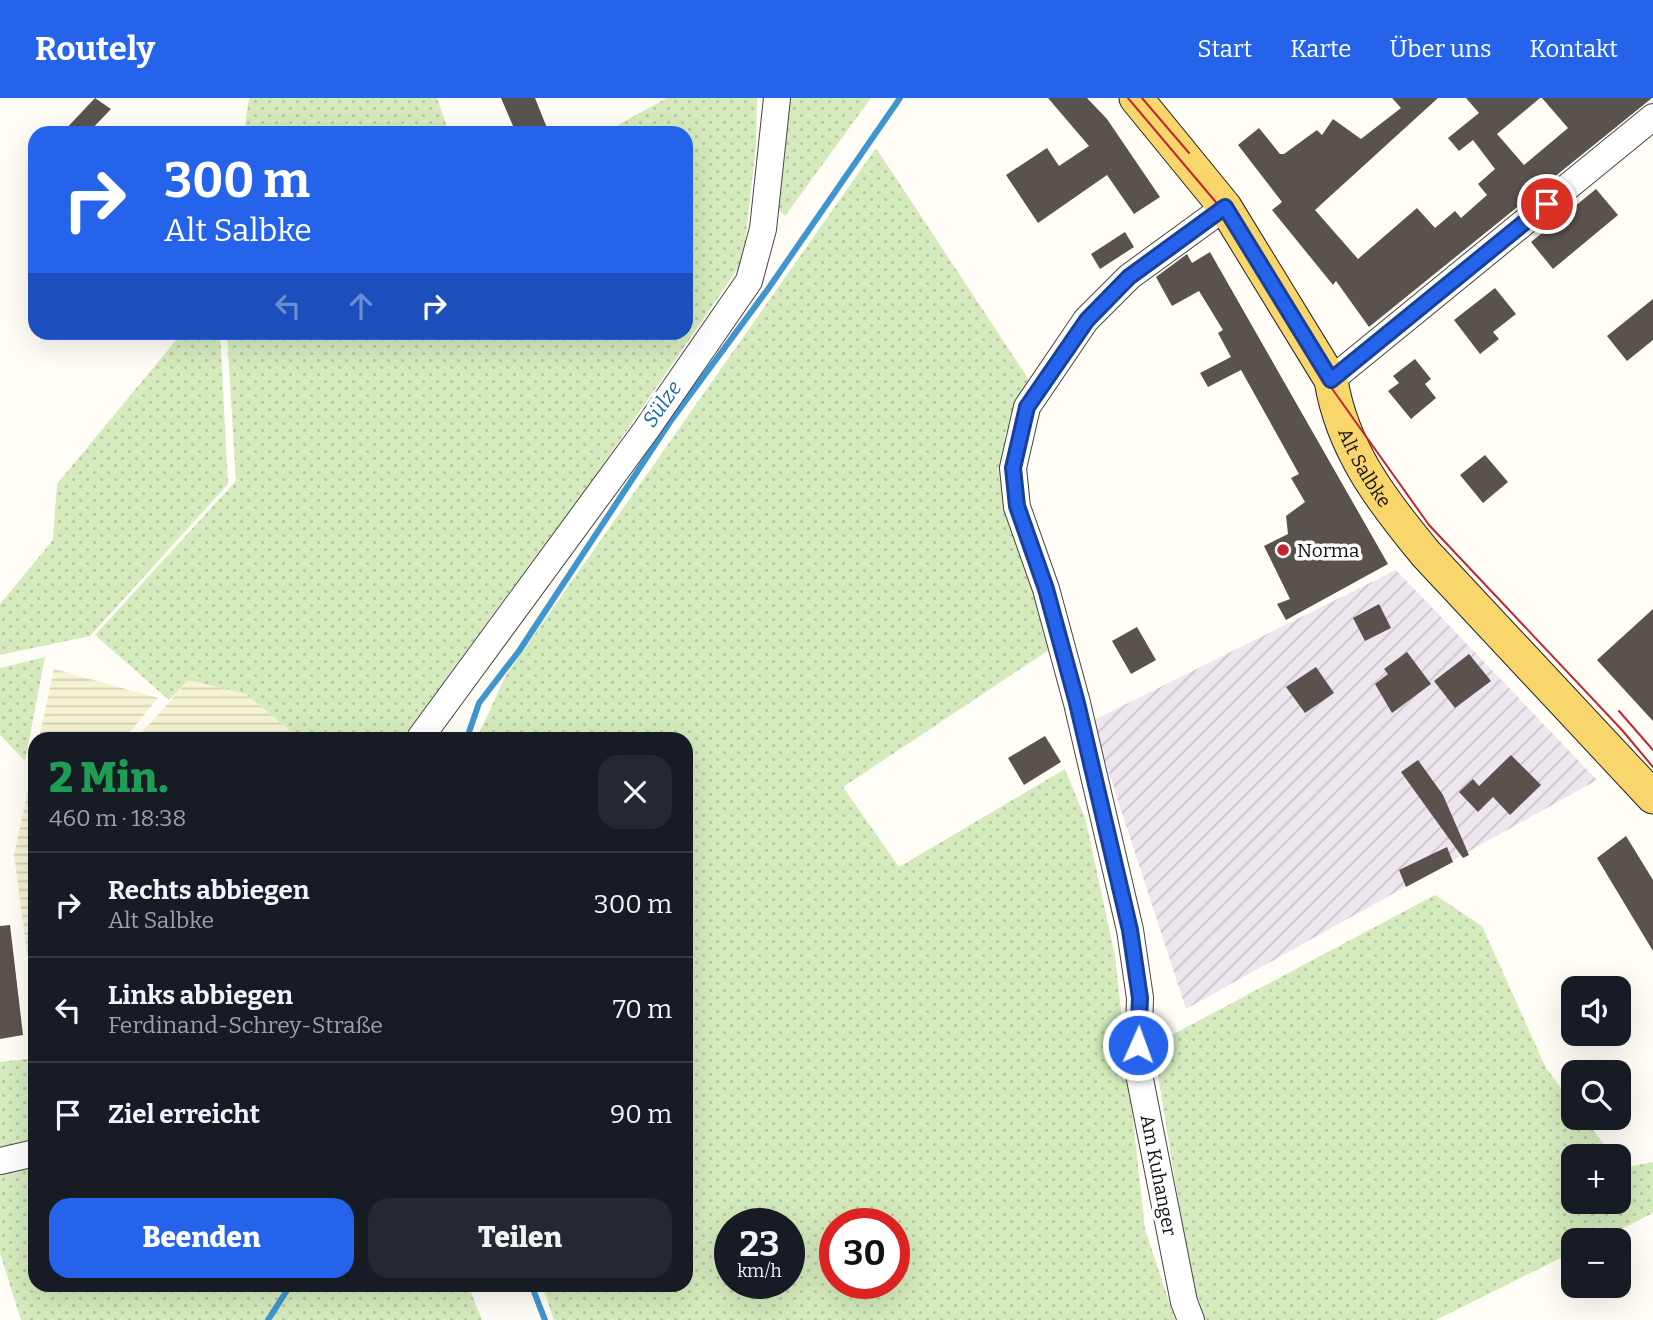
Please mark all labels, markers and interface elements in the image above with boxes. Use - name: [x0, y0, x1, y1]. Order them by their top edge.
- text: Routely: [35, 29, 155, 69]
- text: Start: [1197, 35, 1252, 63]
- text: Karte: [1290, 35, 1352, 63]
- text: Über uns: [1390, 35, 1492, 63]
- text: Kontakt: [1530, 35, 1618, 63]
- text: 300 m: [164, 151, 310, 210]
- icon: right: [49, 154, 140, 245]
- pin: [1517, 174, 1577, 234]
- icon: arrive: [1528, 185, 1566, 223]
- text: Alt Salbke: [164, 211, 312, 249]
- icon: left: [269, 287, 307, 325]
- icon: ahead: [342, 287, 380, 325]
- icon: right: [415, 287, 453, 325]
- water label: Sülze: [637, 375, 687, 432]
- street label: Alt Salbke: [1333, 424, 1396, 512]
- place label: Norma: [1297, 539, 1360, 562]
- marker: Norma: [1275, 542, 1291, 558]
- text: 2 Min.: [49, 753, 168, 803]
- button: close: [598, 755, 672, 829]
- text: 460 m · 18:38: [49, 804, 186, 832]
- text: Rechts abbiegen: [108, 875, 310, 906]
- icon: right: [49, 886, 87, 924]
- text: 300 m: [594, 889, 672, 920]
- text: Alt Salbke: [108, 906, 214, 934]
- map controls: [1561, 976, 1631, 1298]
- button: sound: [1561, 976, 1631, 1046]
- text: Links abbiegen: [108, 980, 293, 1011]
- icon: left: [49, 991, 87, 1029]
- text: 70 m: [613, 994, 672, 1025]
- position arrow: [1101, 1008, 1175, 1082]
- text: Ferdinand-Schrey-Straße: [108, 1011, 383, 1039]
- button: search: [1561, 1060, 1631, 1130]
- icon: arrive: [49, 1096, 87, 1134]
- text: Ziel erreicht: [108, 1099, 260, 1130]
- text: 90 m: [610, 1099, 672, 1130]
- street label: Am Kuhanger: [1135, 1112, 1182, 1238]
- button: +: [1561, 1144, 1631, 1214]
- button: Beenden: [49, 1198, 354, 1278]
- button: Teilen: [368, 1198, 672, 1278]
- speed limit sign: 30: [819, 1208, 910, 1299]
- text: 23: [740, 1223, 779, 1265]
- button: −: [1561, 1228, 1631, 1298]
- text: km/h: [737, 1260, 782, 1282]

